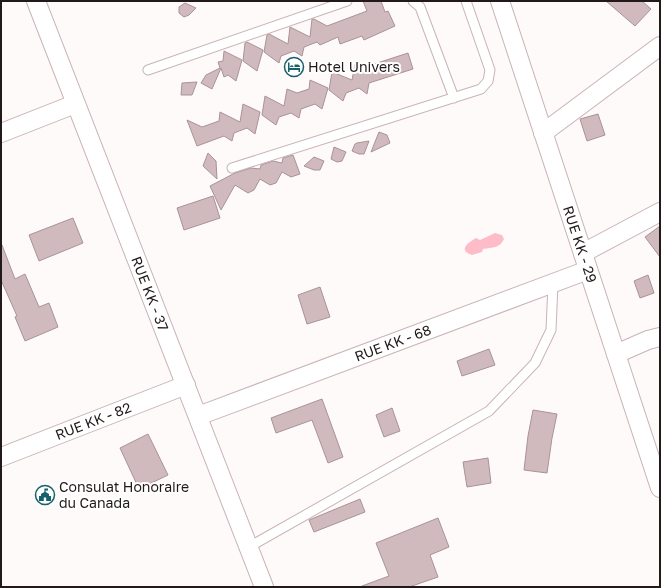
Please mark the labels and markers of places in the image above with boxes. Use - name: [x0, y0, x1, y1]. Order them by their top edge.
- hotel icon: Hotel Univers: [283, 56, 305, 78]
- place label: Hotel Univers: [308, 58, 400, 75]
- place label: Consulat Honoraire du Canada: [59, 478, 189, 511]
- public building icon: Consulat Honoraire du Canada: [34, 484, 56, 506]

